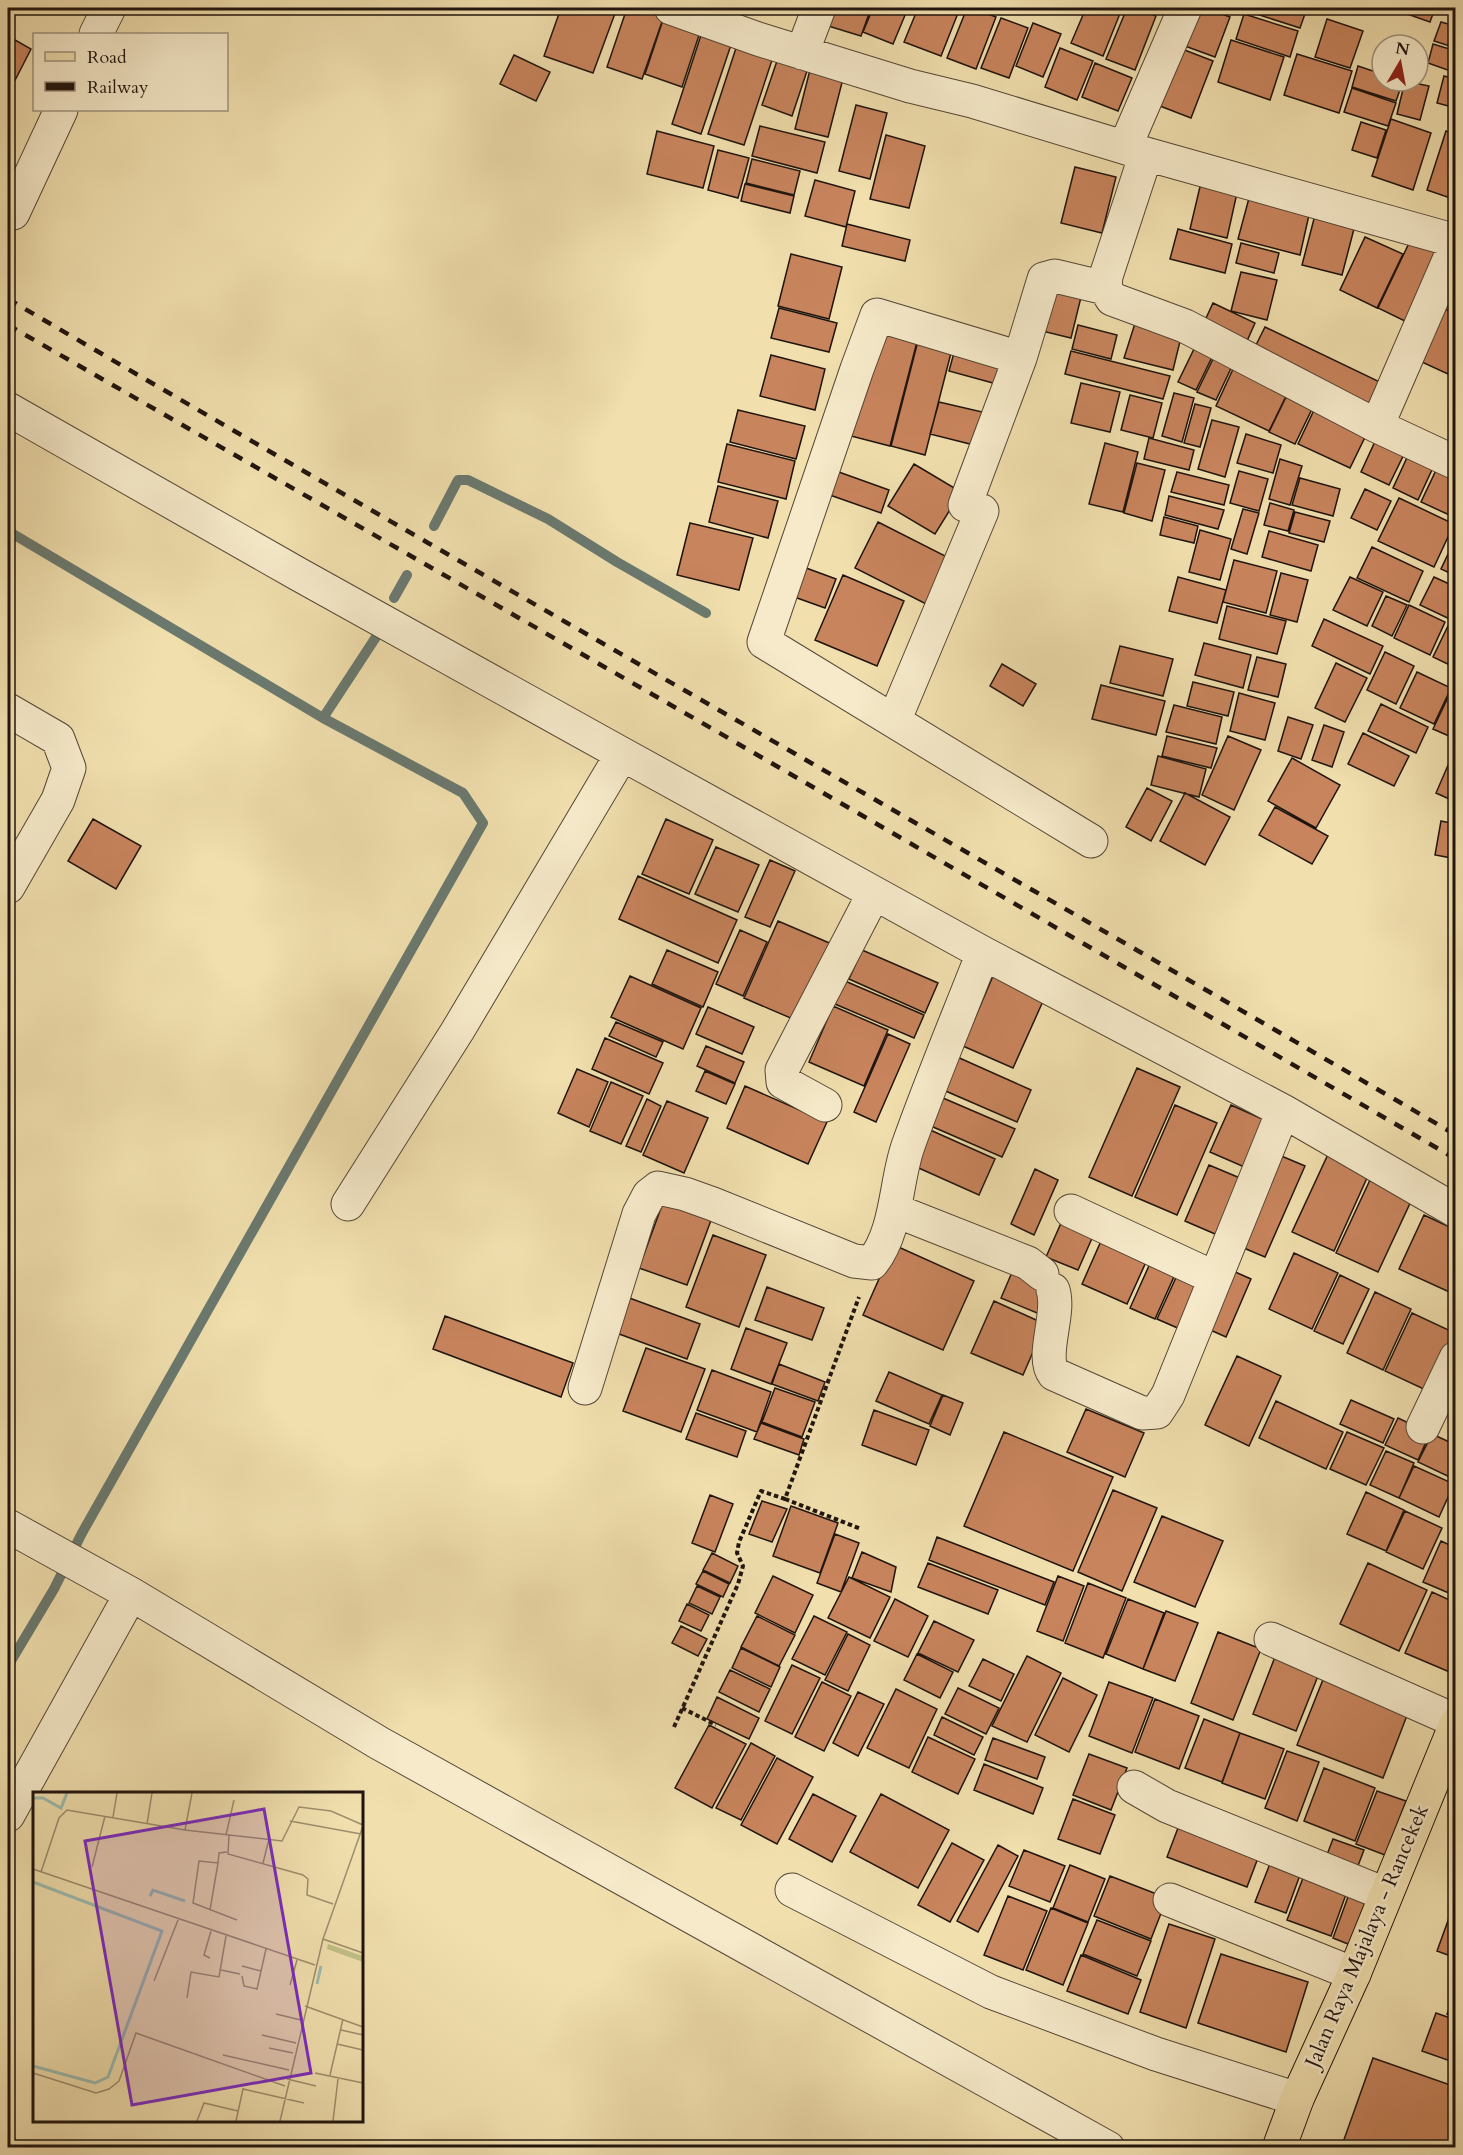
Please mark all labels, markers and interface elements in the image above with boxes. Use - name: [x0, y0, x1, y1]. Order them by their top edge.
- legend: [33, 33, 228, 111]
- north arrow: [1370, 33, 1430, 93]
- text: N: [1394, 37, 1411, 61]
- text: Road: [87, 45, 127, 70]
- text: Railway: [87, 75, 149, 100]
- inset map: [33, 1792, 363, 2122]
- street label: Jalan Raya Majalaya - Rancekek: [1297, 1799, 1436, 2075]

